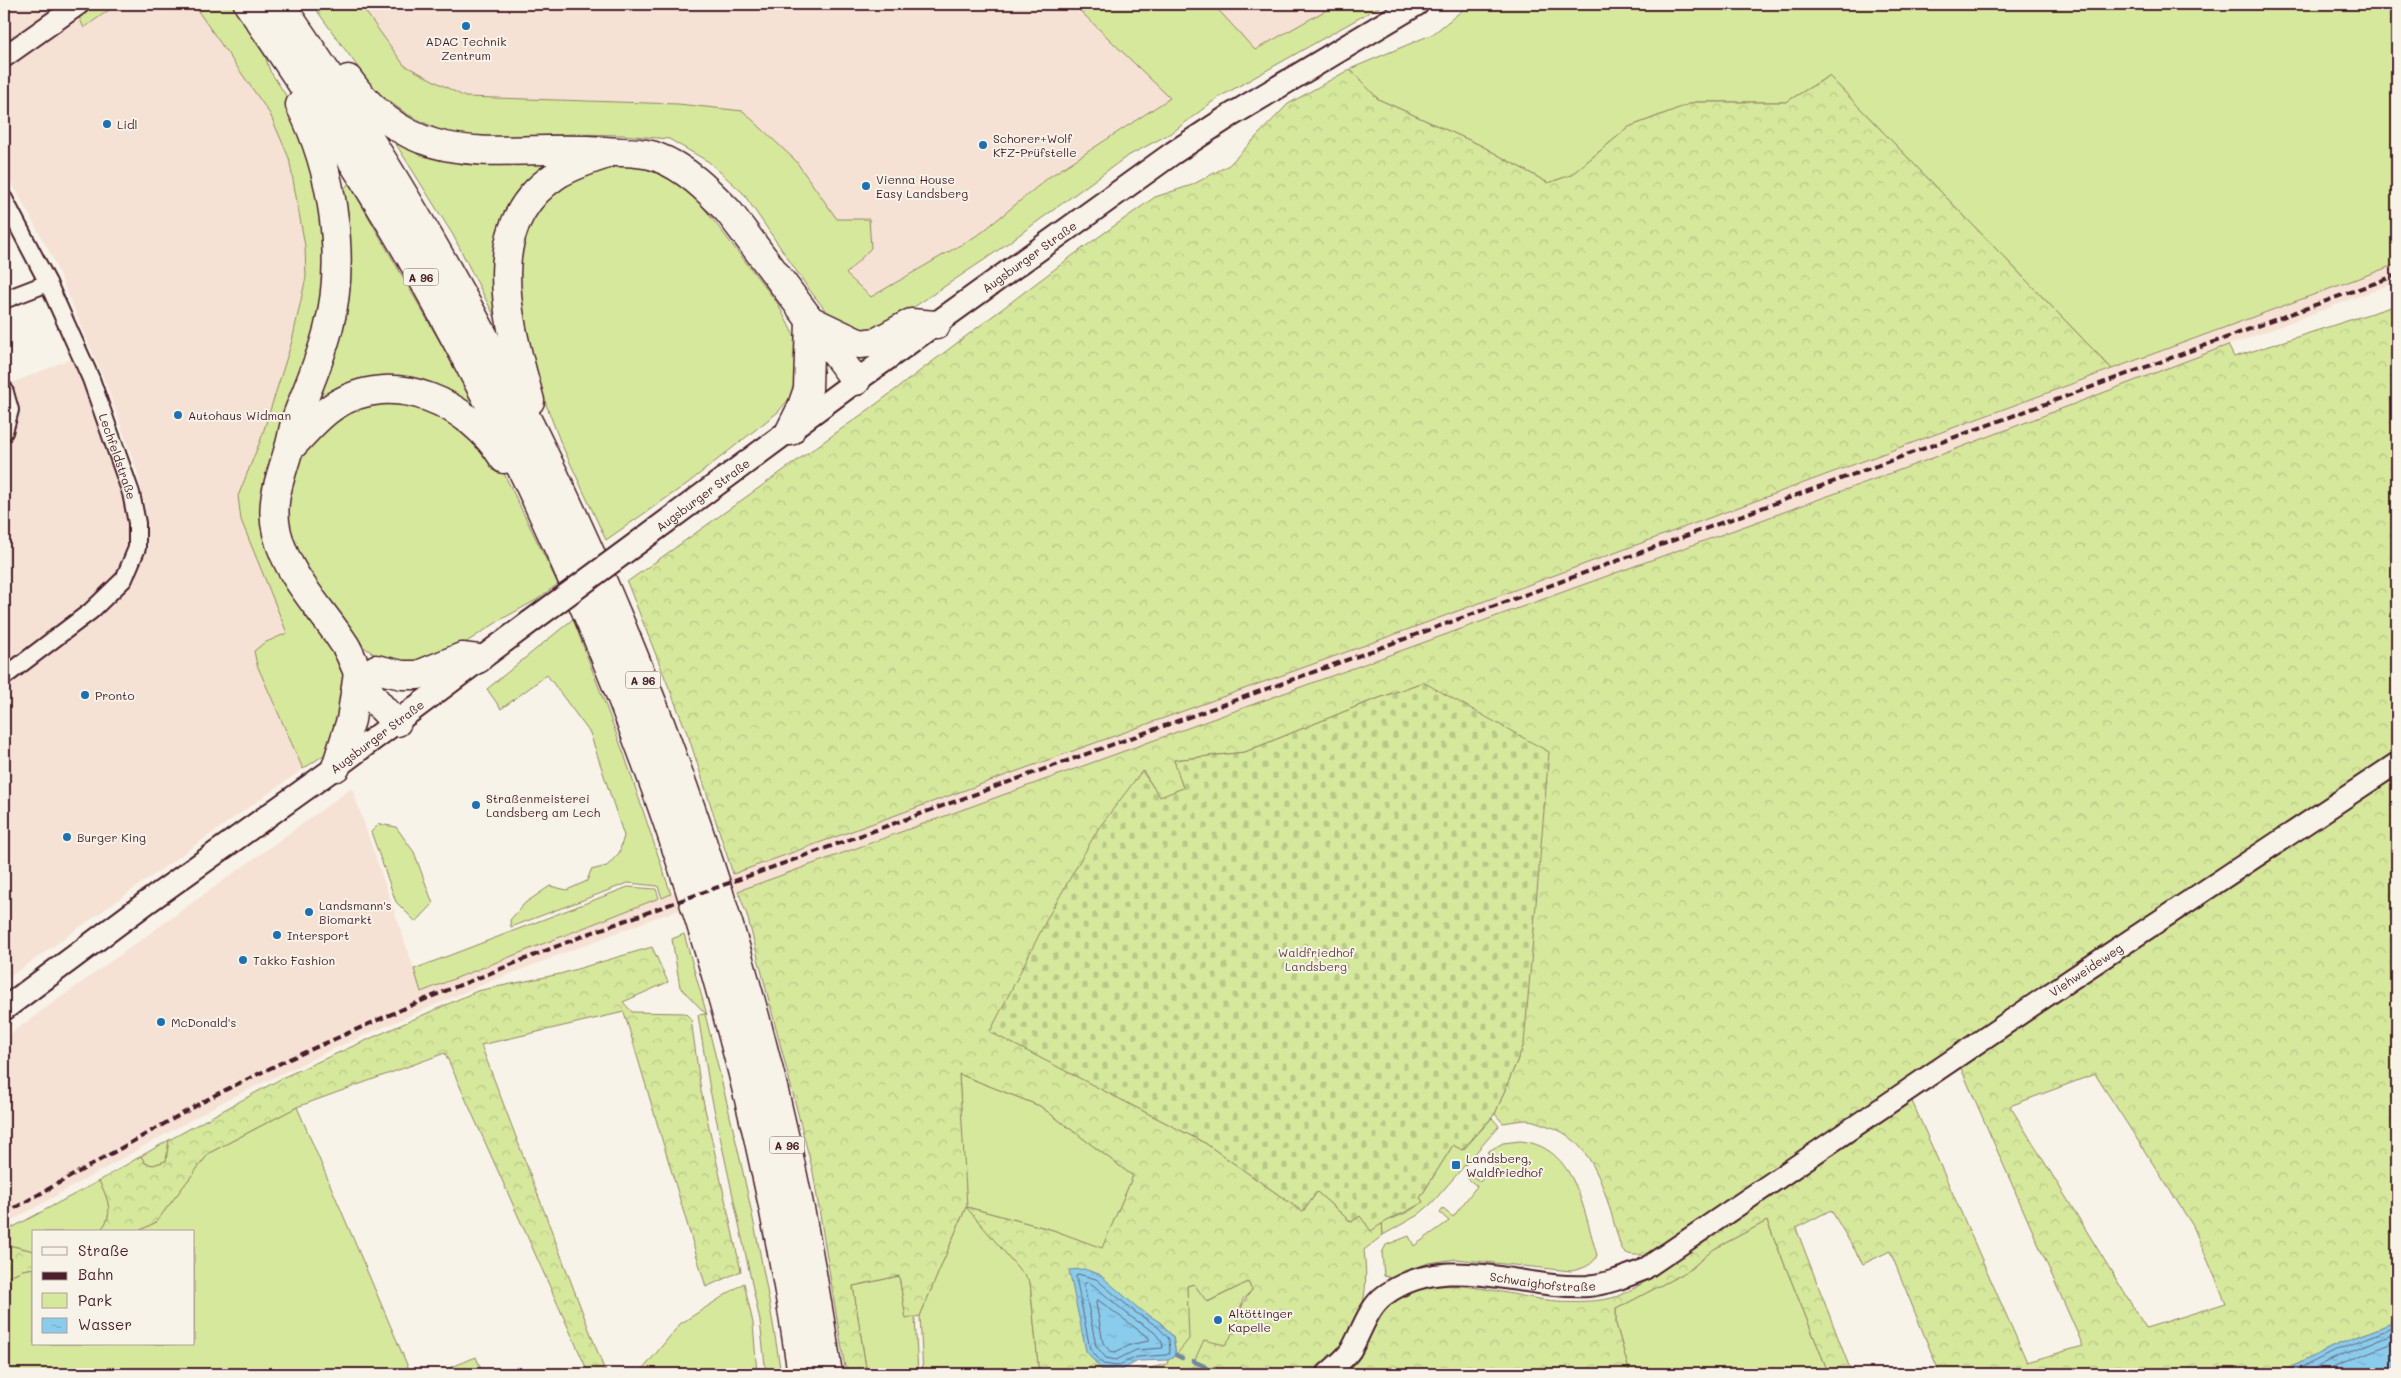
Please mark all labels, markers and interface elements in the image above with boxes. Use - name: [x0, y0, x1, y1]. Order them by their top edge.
- marker: ADAC Technik Zentrum: [460, 20, 472, 32]
- place label: ADAC Technik Zentrum: [425, 33, 507, 63]
- place label: Lidl: [117, 116, 138, 132]
- marker: Lidl: [101, 118, 113, 130]
- place label: Schorer+Wolf KFZ-Prüfstelle: [993, 130, 1077, 160]
- marker: Schorer+Wolf KFZ-Prüfstelle: [977, 139, 989, 151]
- place label: Vienna House Easy Landsberg: [876, 171, 968, 201]
- marker: Vienna House Easy Landsberg: [860, 180, 872, 192]
- street label: Augsburger Straße: [979, 217, 1080, 296]
- road number: A 96: [404, 268, 438, 286]
- place label: Autohaus Widman: [188, 407, 291, 423]
- marker: Autohaus Widman: [172, 409, 184, 421]
- street label: Lechfeldstraße: [96, 411, 140, 501]
- street label: Augsburger Straße: [653, 455, 753, 535]
- road number: A 96: [626, 672, 660, 688]
- place label: Pronto: [95, 687, 135, 703]
- marker: Pronto: [79, 689, 91, 701]
- street label: Augsburger Straße: [327, 696, 427, 777]
- place label: Straßenmeisterei Landsberg am Lech: [486, 790, 600, 820]
- marker: Straßenmeisterei Landsberg am Lech: [470, 799, 482, 811]
- place label: Burger King: [77, 829, 146, 845]
- marker: Burger King: [61, 831, 73, 843]
- place label: Landsmann's Biomarkt: [319, 897, 392, 927]
- marker: Landsmann's Biomarkt: [303, 906, 315, 918]
- place label: Intersport: [287, 927, 349, 943]
- marker: Intersport: [271, 929, 283, 941]
- street label: Viehweideweg: [2046, 939, 2125, 1000]
- park label: Waldfriedhof Landsberg: [1278, 944, 1355, 974]
- place label: Takko Fashion: [253, 952, 335, 968]
- marker: Takko Fashion: [237, 954, 249, 966]
- place label: McDonald's: [171, 1014, 236, 1030]
- marker: McDonald's: [155, 1016, 167, 1028]
- road number: A 96: [770, 1136, 804, 1154]
- place label: Landsberg, Waldfriedhof: [1466, 1150, 1543, 1180]
- marker: Landsberg, Waldfriedhof: [1450, 1159, 1462, 1171]
- legend: [32, 1230, 195, 1346]
- text: Straße: [78, 1240, 129, 1260]
- text: Bahn: [78, 1264, 113, 1284]
- street label: Schwaighofstraße: [1489, 1268, 1597, 1294]
- text: Park: [78, 1290, 112, 1310]
- place label: Altöttinger Kapelle: [1228, 1305, 1293, 1335]
- text: Wasser: [78, 1314, 132, 1334]
- marker: Altöttinger Kapelle: [1212, 1314, 1224, 1326]

